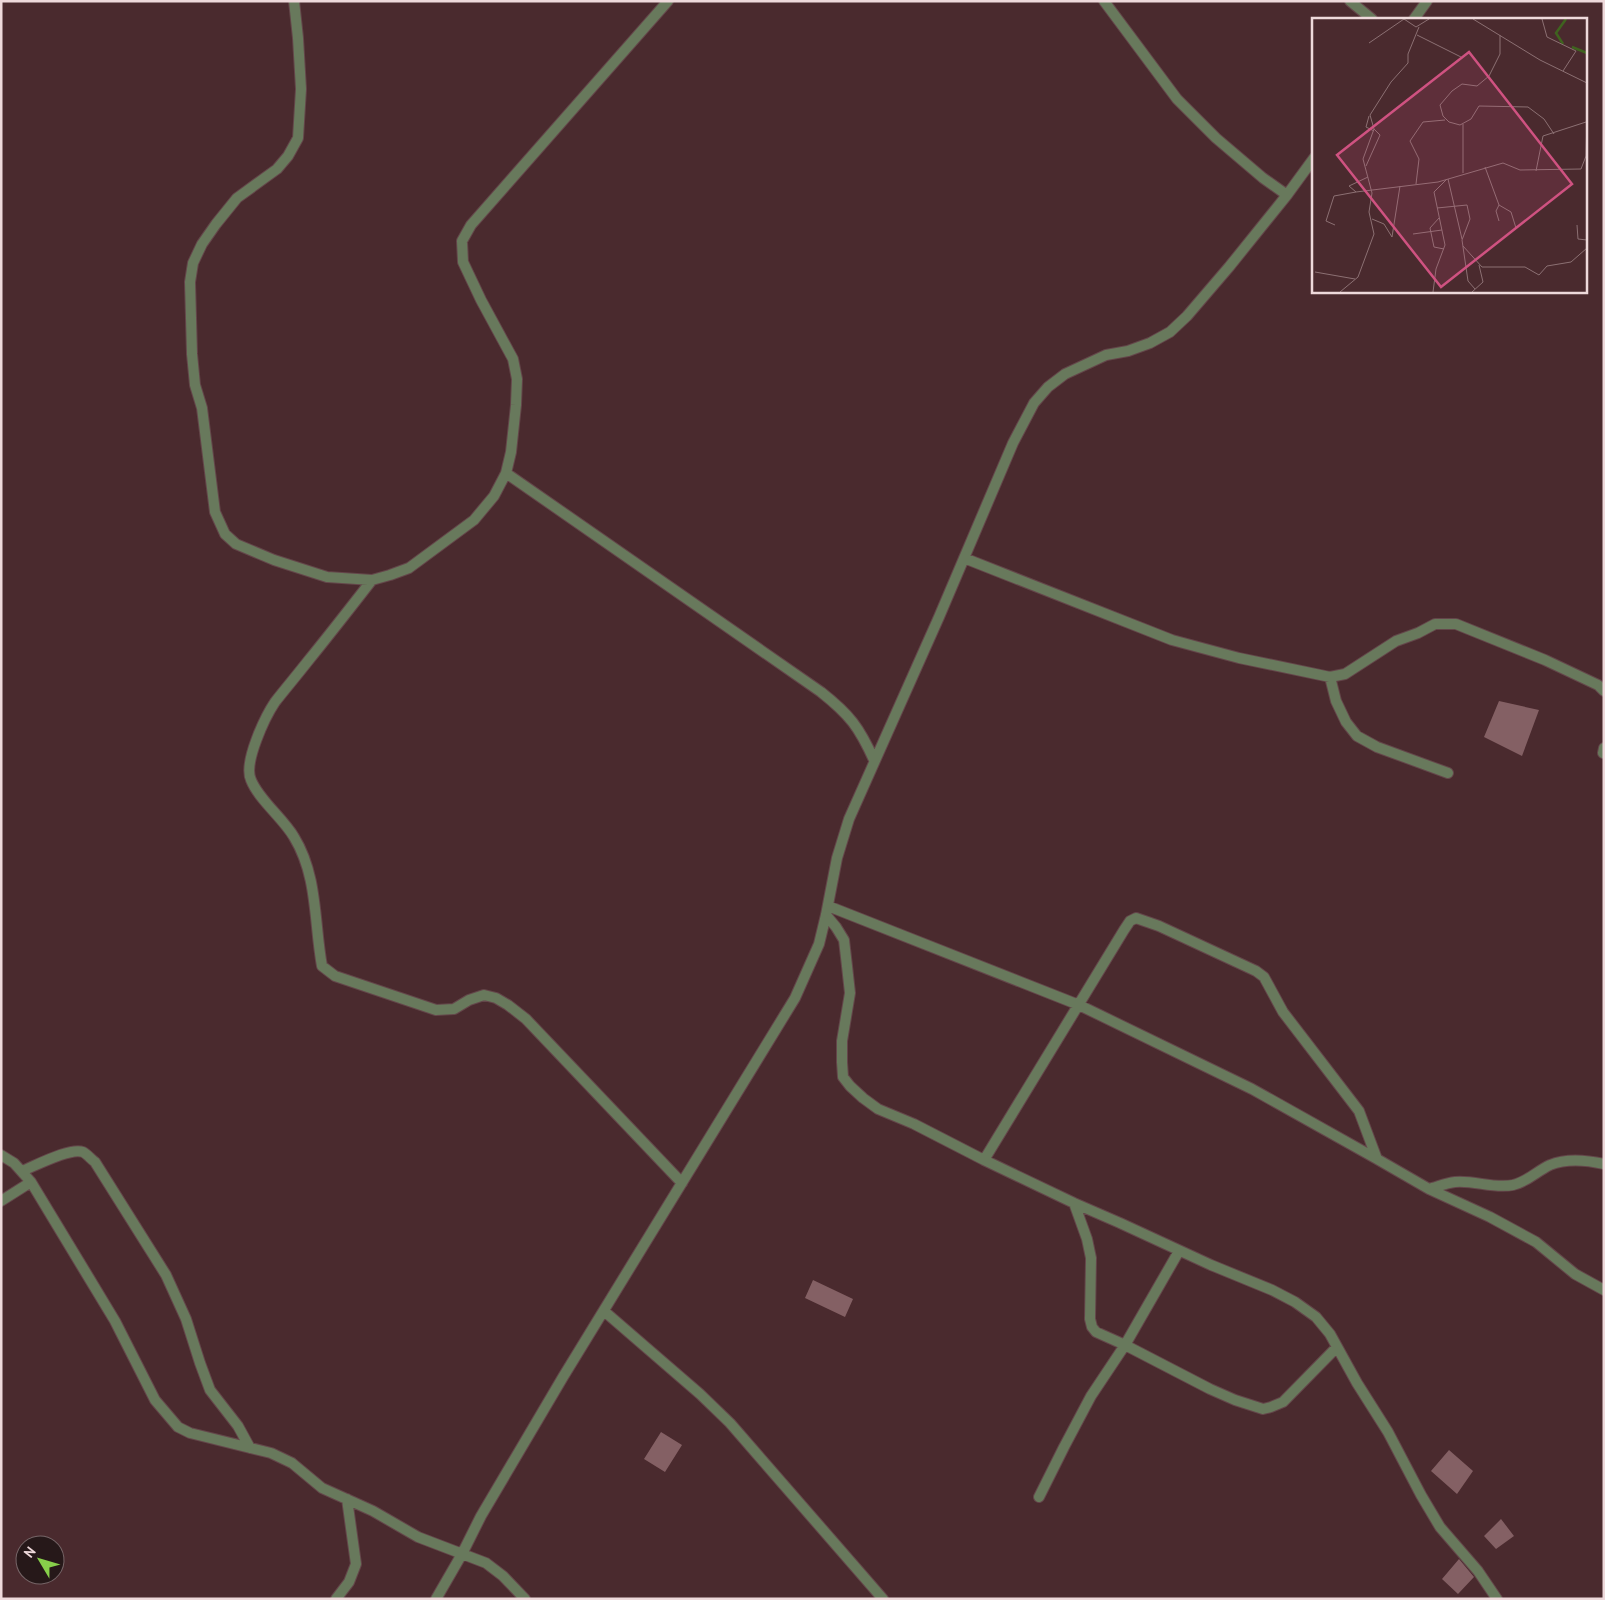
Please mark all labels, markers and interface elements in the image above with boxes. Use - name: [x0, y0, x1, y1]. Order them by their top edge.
- inset map: [1312, 18, 1588, 292]
- north arrow: [15, 1535, 65, 1585]
- text: N: [20, 1543, 40, 1561]

